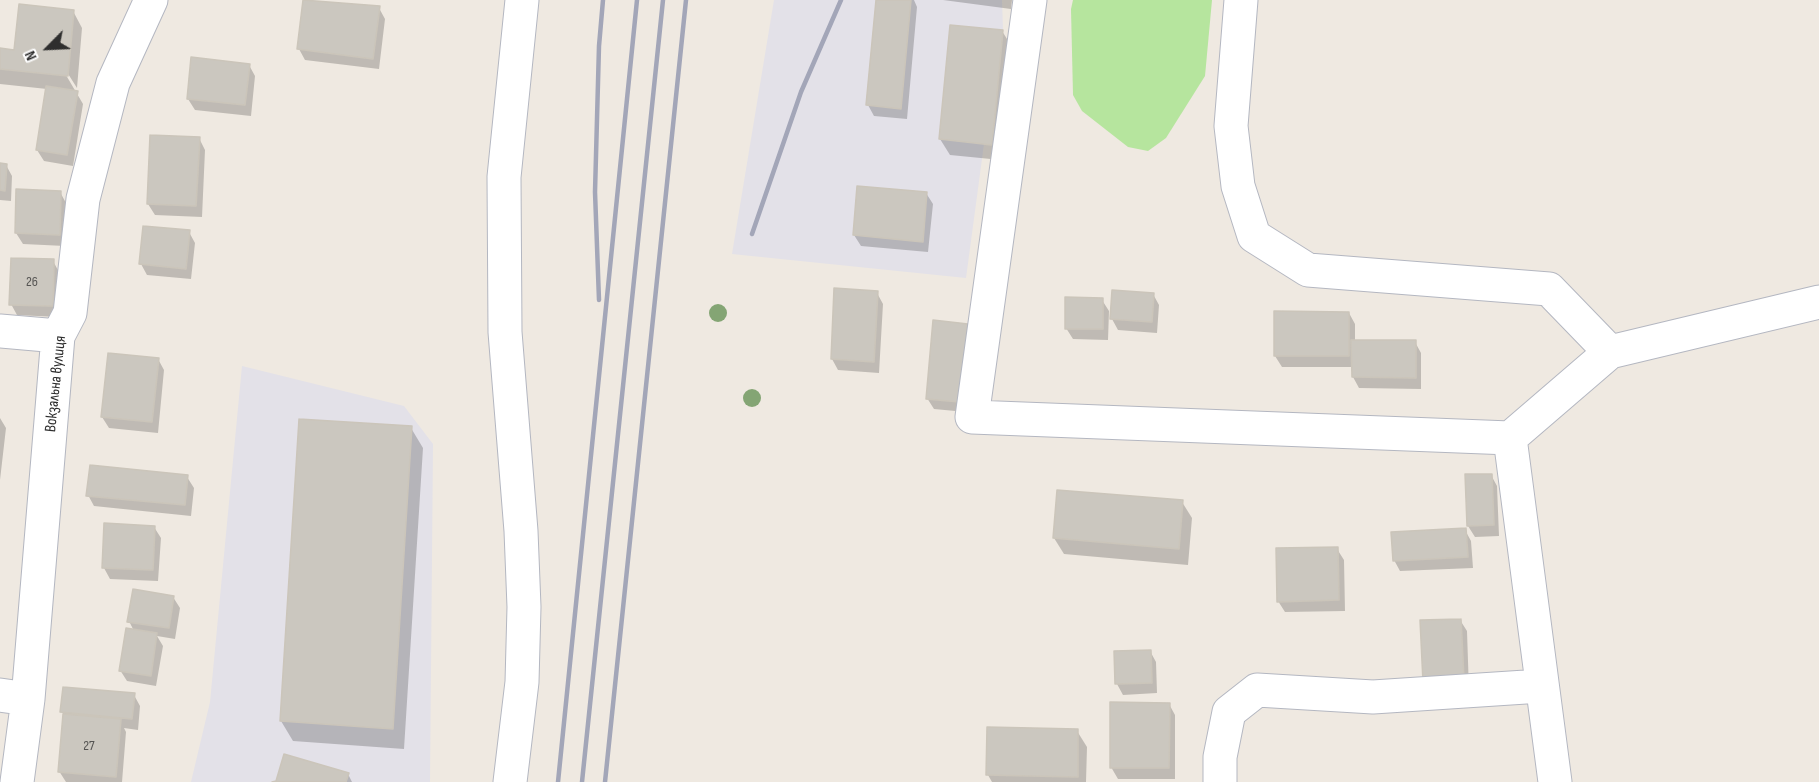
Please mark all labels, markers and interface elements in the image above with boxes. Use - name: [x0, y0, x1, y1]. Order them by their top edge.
- north arrow: [18, 18, 78, 78]
- text: N: [21, 48, 42, 63]
- house number: 26: [26, 274, 38, 290]
- street label: Вокзальна вулиця: [41, 335, 71, 433]
- house number: 27: [83, 738, 95, 754]

